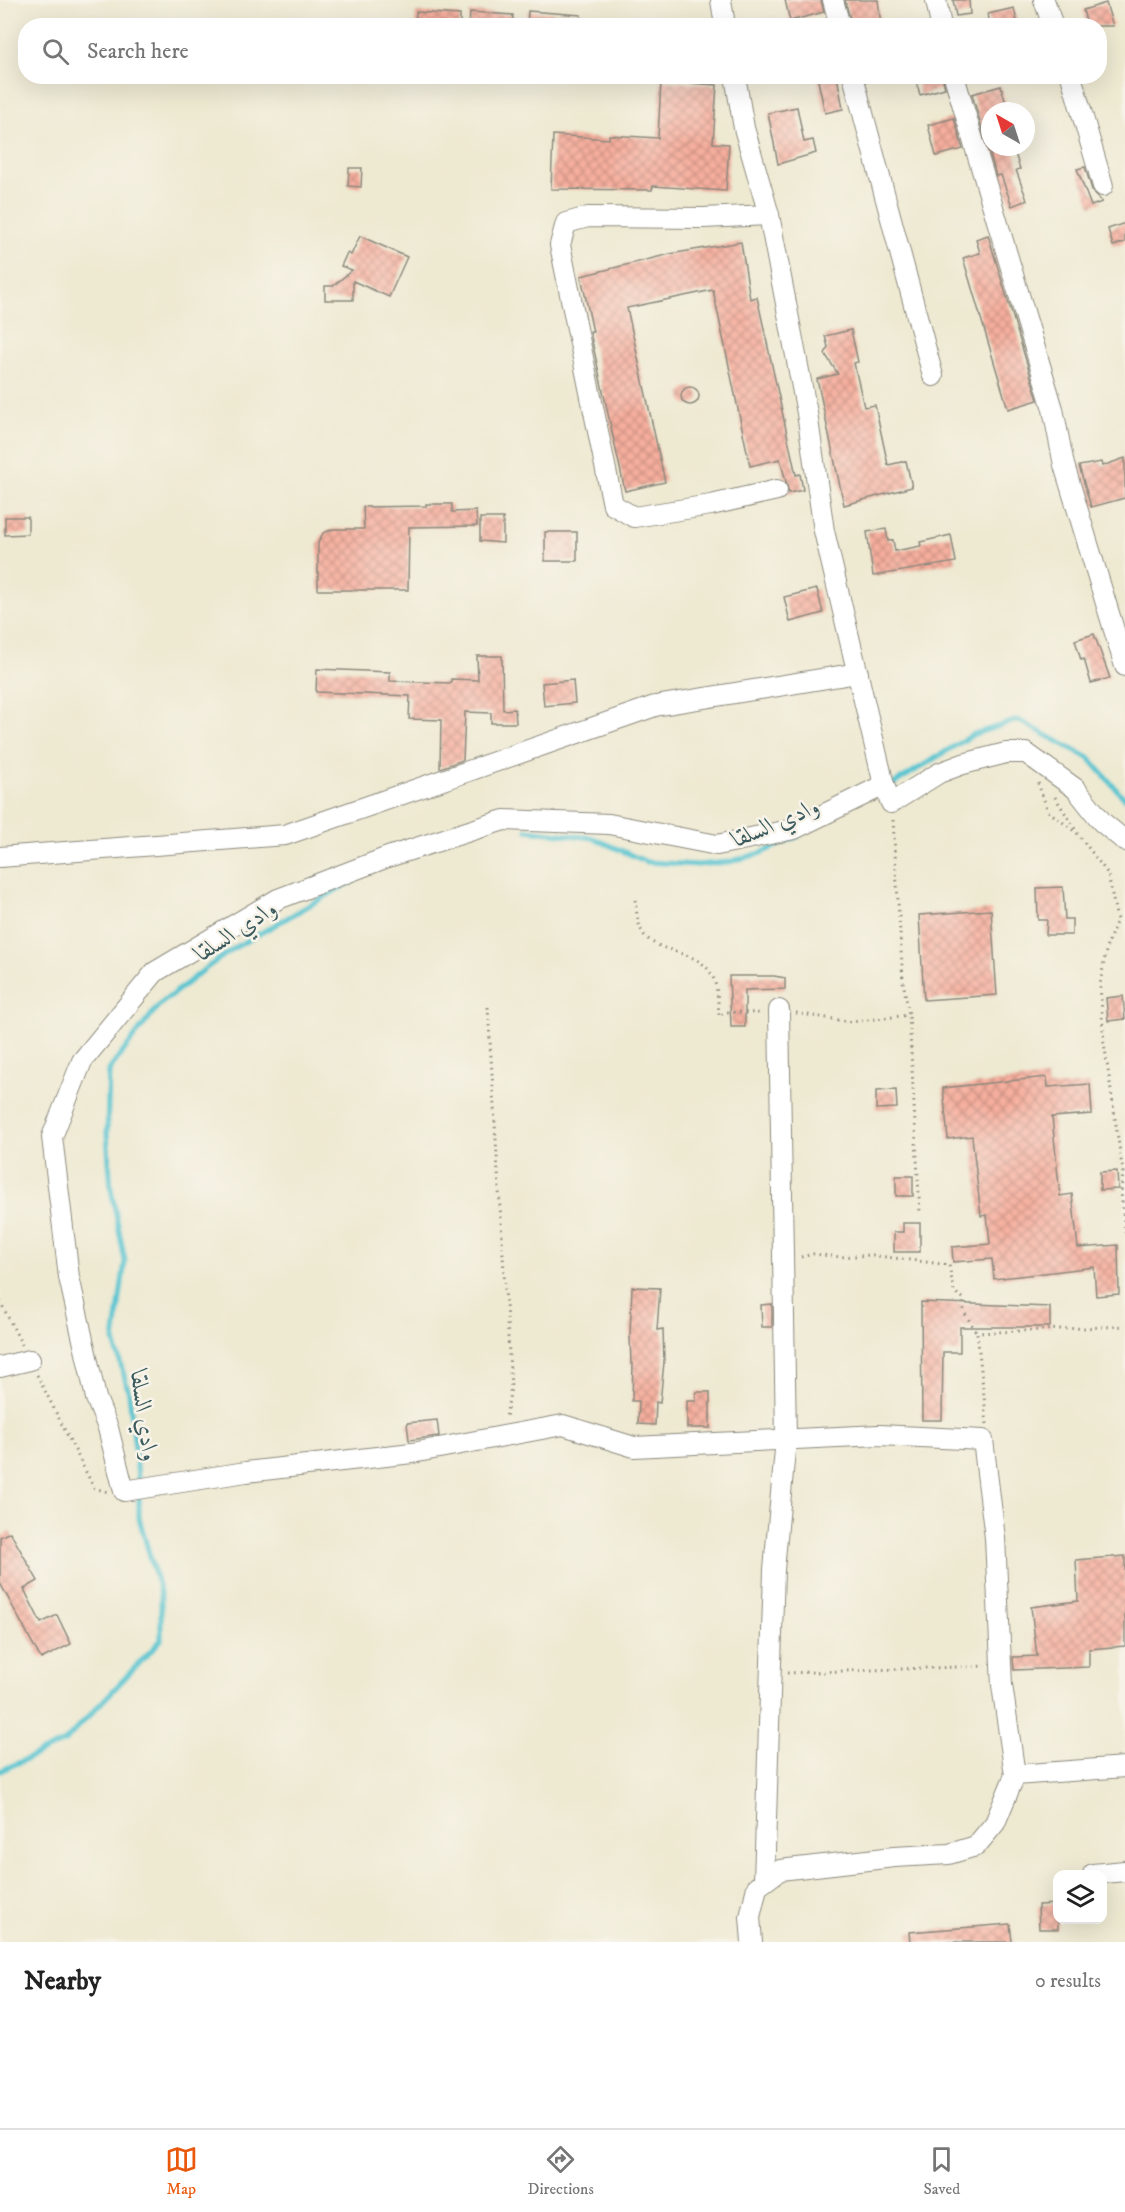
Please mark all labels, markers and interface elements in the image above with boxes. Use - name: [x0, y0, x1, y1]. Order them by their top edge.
- search box: [18, 18, 1107, 84]
- icon: search: [39, 35, 72, 68]
- text: Search here: [87, 38, 189, 65]
- north arrow: [981, 102, 1035, 156]
- water label: وادي السلقا: [727, 791, 826, 858]
- water label: وادي السلقا: [188, 893, 285, 972]
- water label: وادي السلقا: [120, 1367, 165, 1464]
- map controls: [1053, 1870, 1107, 1924]
- button: layers: [1053, 1870, 1107, 1924]
- text: Nearby: [24, 1965, 101, 1998]
- text: 0 results: [1035, 1969, 1101, 1994]
- tab: Map: [165, 2143, 198, 2199]
- tab: Directions: [527, 2143, 594, 2199]
- tab: Saved: [923, 2143, 960, 2199]

